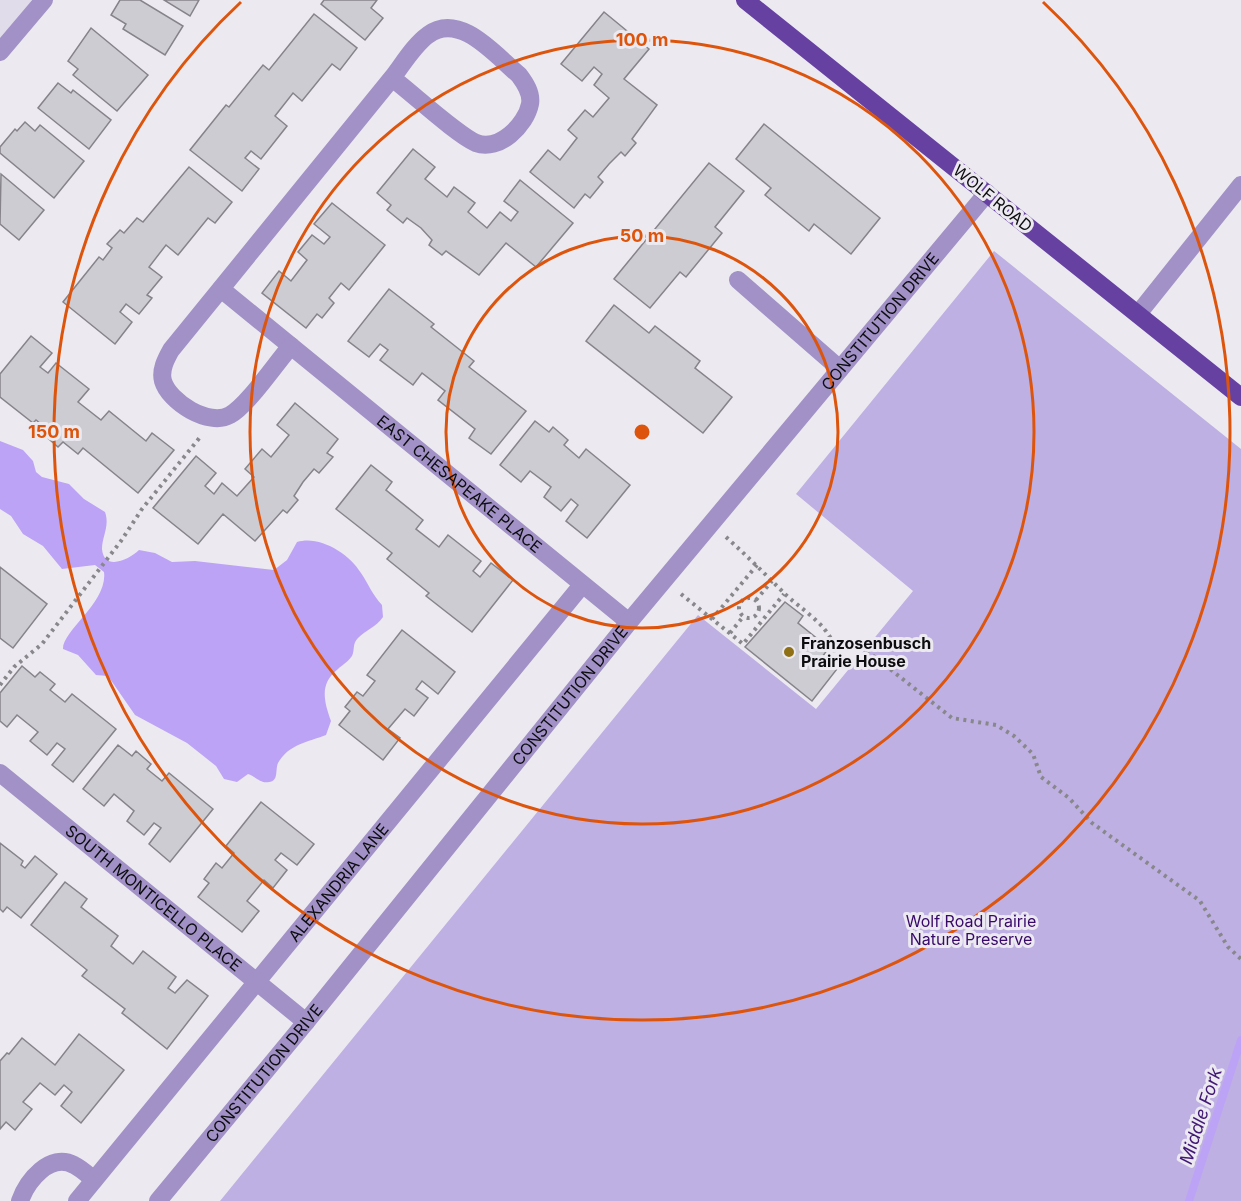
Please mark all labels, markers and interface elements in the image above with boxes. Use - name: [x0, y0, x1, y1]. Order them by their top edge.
- text: 100 m: [616, 29, 668, 50]
- street label: WOLF ROAD: [950, 160, 1036, 236]
- text: 50 m: [620, 225, 664, 246]
- street label: CONSTITUTION DRIVE: [817, 248, 943, 394]
- street label: EAST CHESAPEAKE PLACE: [373, 411, 546, 557]
- text: 150 m: [28, 421, 80, 442]
- centre of rings: [632, 422, 652, 442]
- street label: CONSTITUTION DRIVE: [507, 622, 632, 769]
- place label: Franzosenbusch Prairie House: [801, 633, 931, 671]
- marker: Franzosenbusch Prairie House: [782, 645, 796, 659]
- street label: ALEXANDRIA LANE: [284, 819, 393, 946]
- street label: SOUTH MONTICELLO PLACE: [61, 820, 246, 976]
- park label: Wolf Road Prairie Nature Preserve: [906, 911, 1036, 949]
- street label: CONSTITUTION DRIVE: [201, 1000, 327, 1146]
- water label: Middle Fork: [1175, 1064, 1226, 1167]

